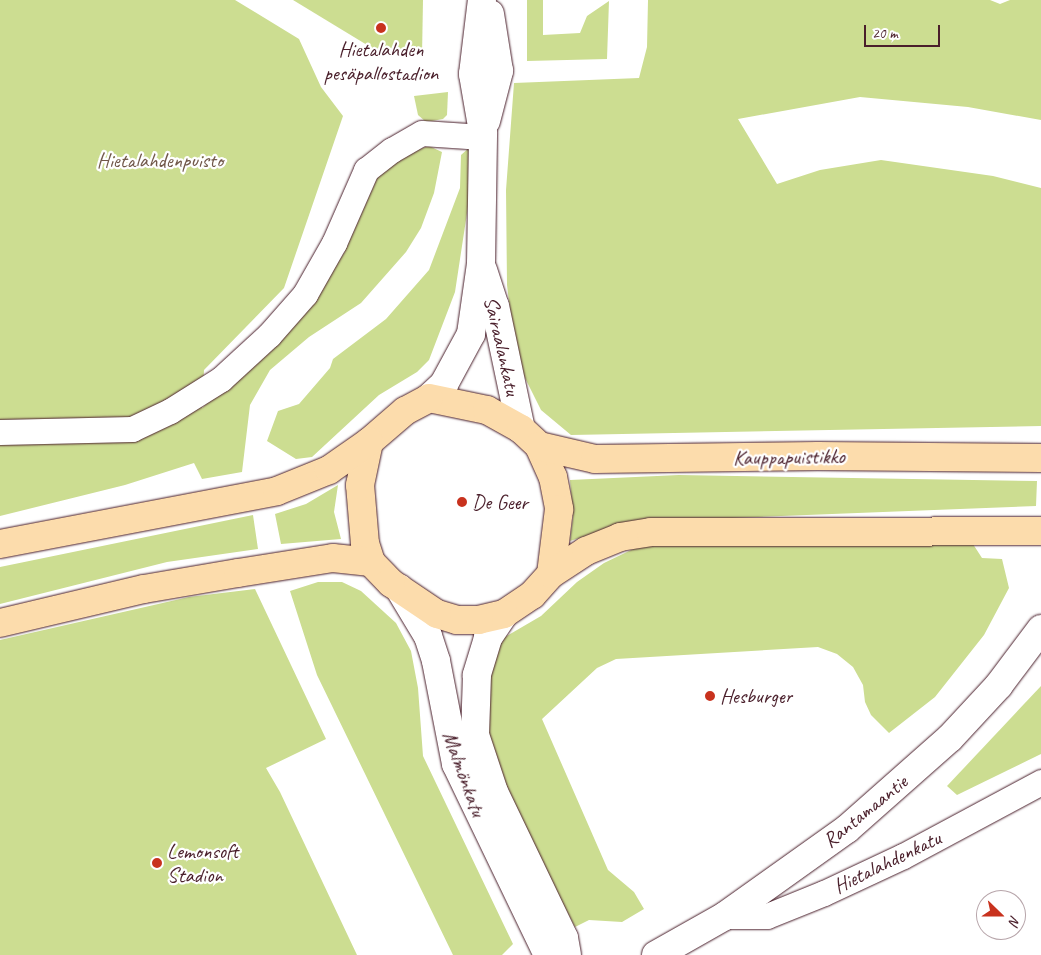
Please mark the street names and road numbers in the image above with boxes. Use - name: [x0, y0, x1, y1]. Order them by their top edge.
- street label: Sairaalankatu: [478, 294, 526, 398]
- street label: Kauppapuistikko: [733, 443, 845, 471]
- street label: Malmönkatu: [437, 728, 491, 820]
- street label: Rantamaantie: [818, 769, 912, 853]
- street label: Hietalahdenkatu: [829, 825, 945, 899]

